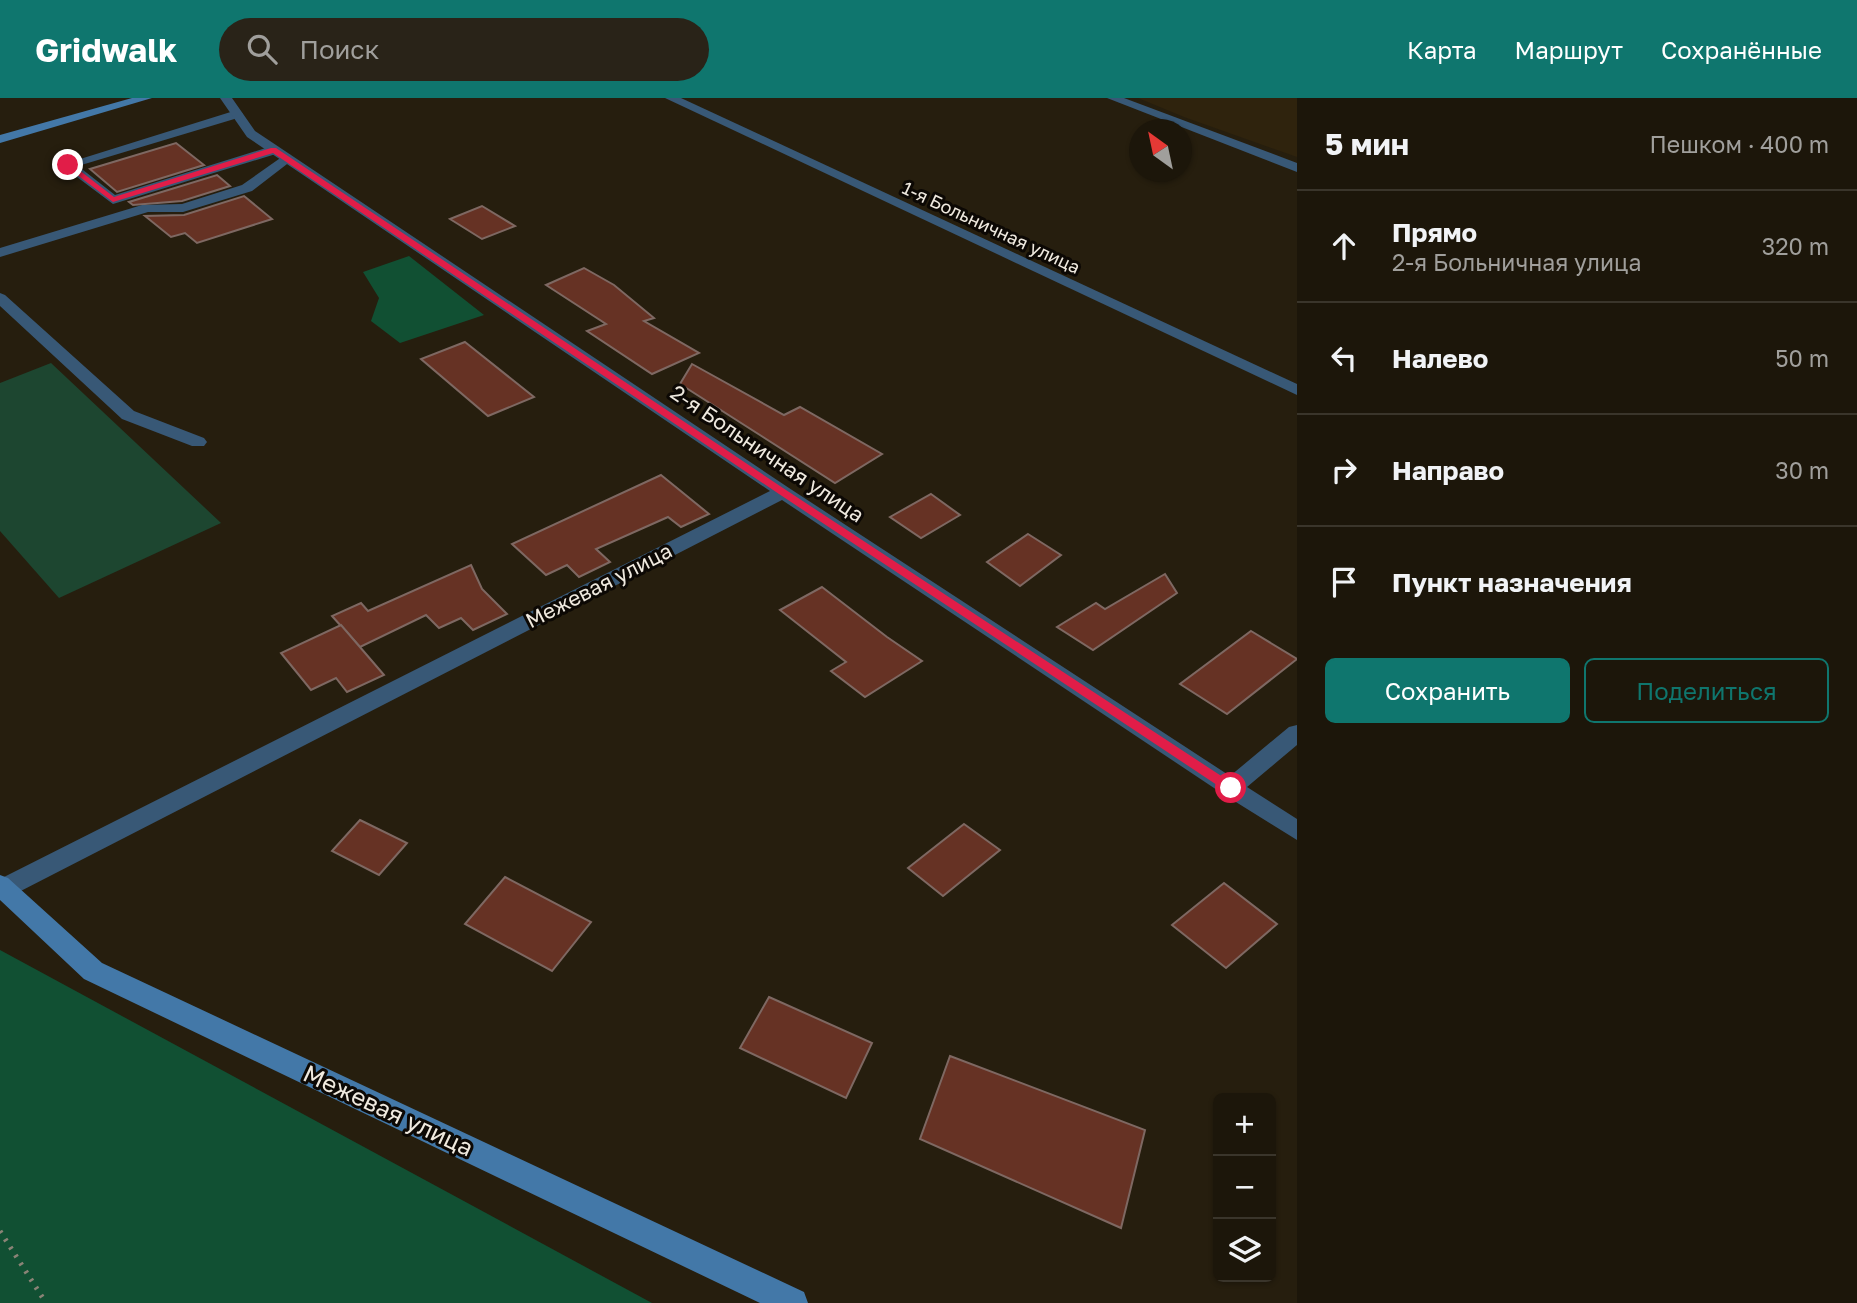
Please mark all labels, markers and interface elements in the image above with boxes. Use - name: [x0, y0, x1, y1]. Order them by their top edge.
- search box: [219, 18, 709, 81]
- text: Gridwalk: [35, 30, 177, 69]
- icon: search: [243, 30, 281, 68]
- text: Поиск: [299, 34, 379, 65]
- text: Карта: [1407, 35, 1477, 64]
- text: Маршрут: [1515, 35, 1623, 64]
- text: Сохранённые: [1661, 35, 1822, 64]
- north arrow: [1129, 119, 1192, 182]
- text: 5 мин: [1325, 126, 1409, 162]
- text: Пешком · 400 m: [1650, 130, 1829, 158]
- route end: [52, 149, 83, 180]
- street label: 1-я Больничная улица: [899, 176, 1084, 278]
- text: Прямо: [1392, 217, 1477, 248]
- icon: ahead: [1325, 227, 1363, 265]
- text: 320 m: [1762, 232, 1829, 260]
- text: 2-я Больничная улица: [1392, 248, 1641, 276]
- icon: left: [1325, 339, 1363, 377]
- text: Налево: [1392, 343, 1488, 374]
- text: 50 m: [1775, 344, 1829, 372]
- street label: 2-я Больничная улица: [666, 379, 869, 528]
- icon: right: [1325, 451, 1363, 489]
- text: Направо: [1392, 455, 1504, 486]
- text: 30 m: [1775, 456, 1829, 484]
- street label: Межевая улица: [521, 537, 676, 633]
- icon: arrive: [1325, 563, 1363, 601]
- text: Пункт назначения: [1392, 567, 1632, 598]
- button: Сохранить: [1325, 658, 1570, 723]
- button: Поделиться: [1584, 658, 1829, 723]
- route start: [1215, 772, 1246, 803]
- street label: Межевая улица: [299, 1058, 478, 1162]
- map controls: [1213, 1093, 1276, 1282]
- button: +: [1213, 1093, 1276, 1156]
- button: −: [1213, 1156, 1276, 1219]
- button: layers: [1213, 1219, 1276, 1282]

